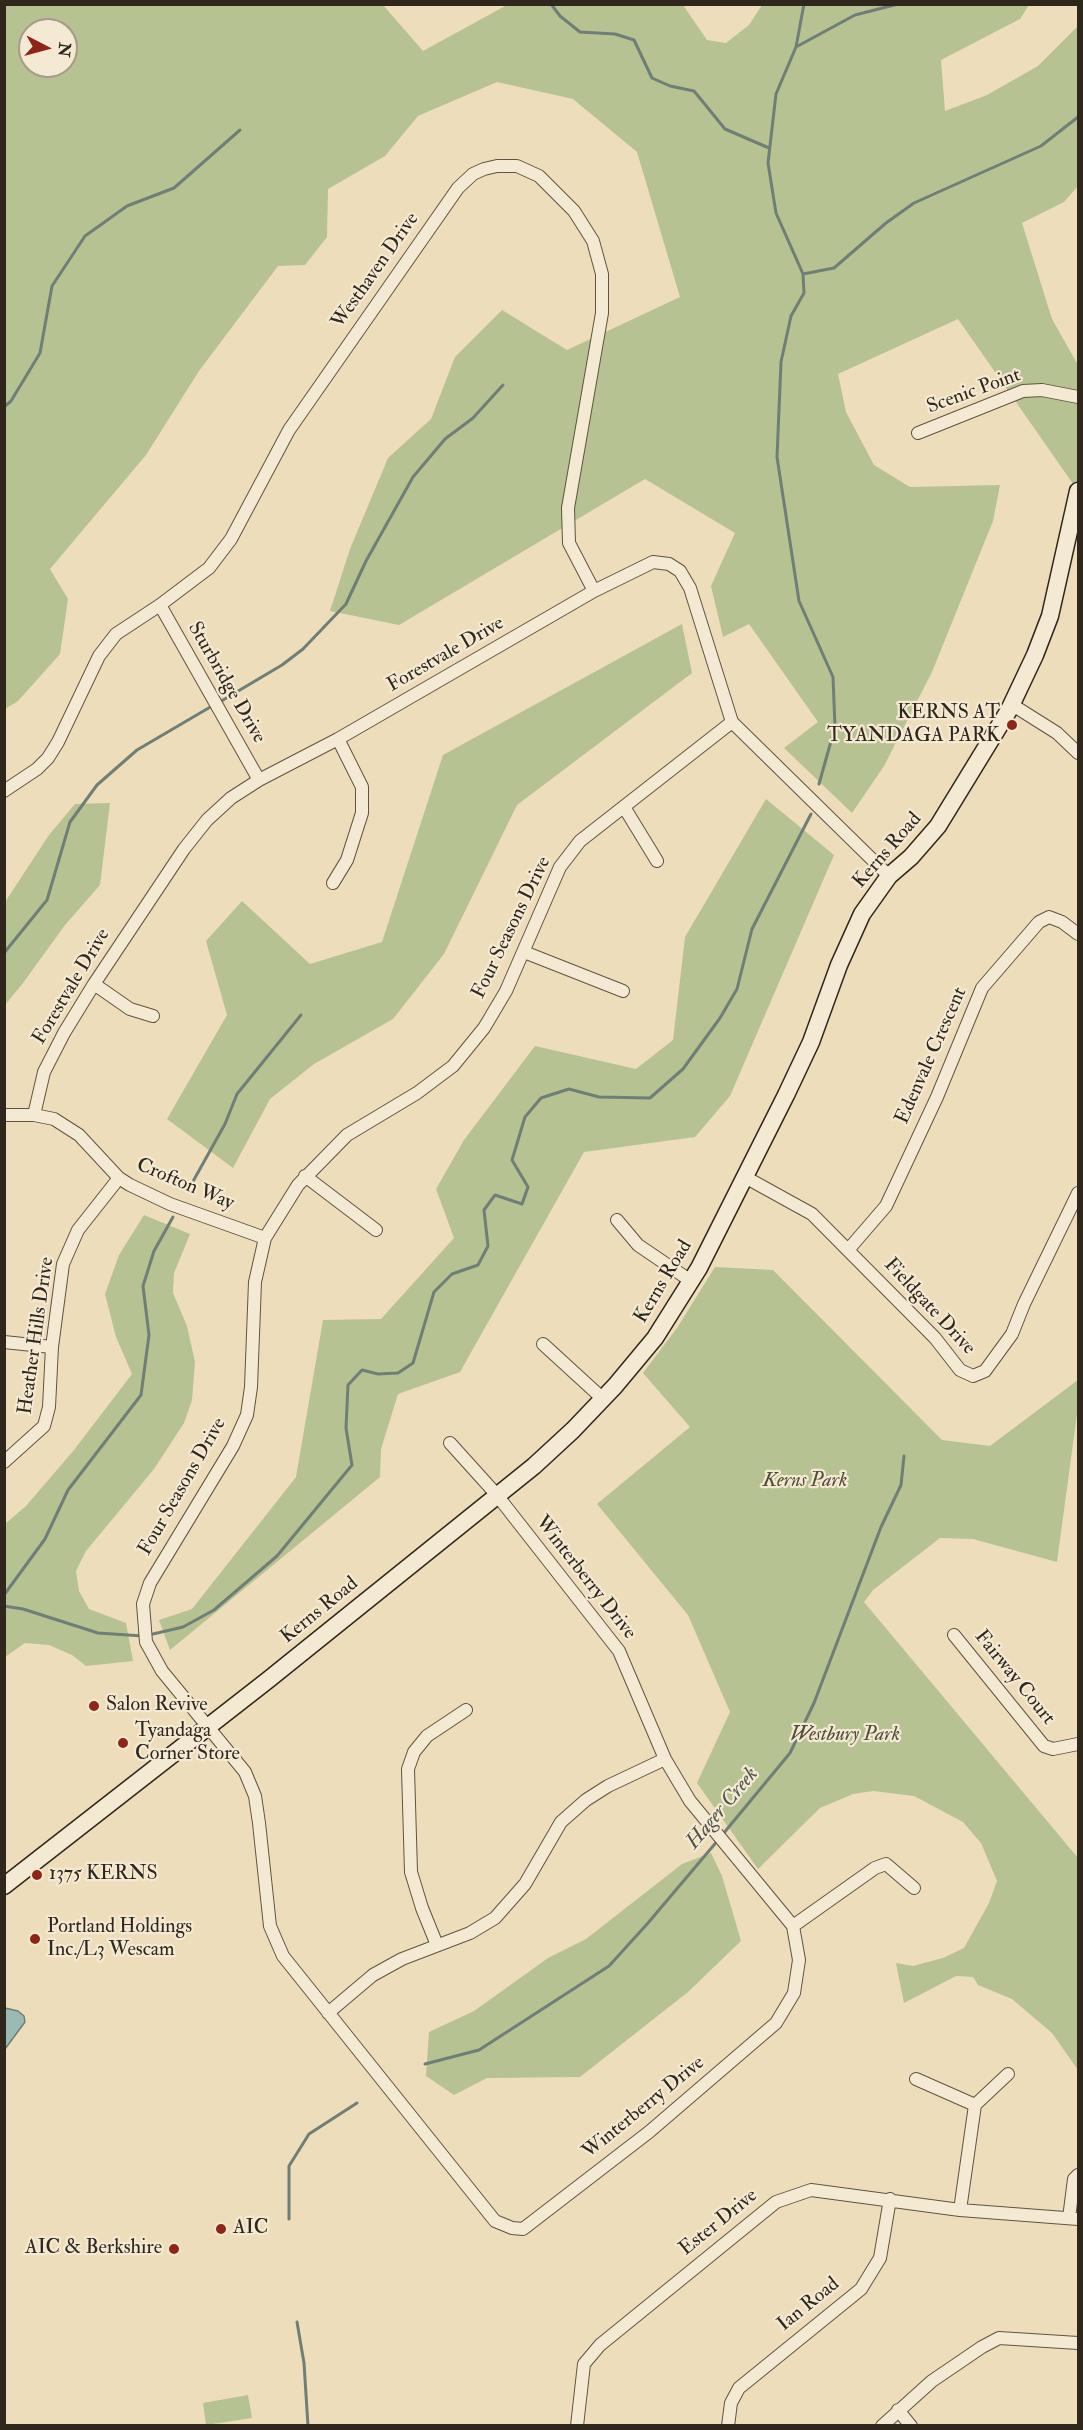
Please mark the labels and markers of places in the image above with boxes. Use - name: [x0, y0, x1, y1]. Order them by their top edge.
- place label: KERNS AT TYANDAGA PARK: [827, 702, 1000, 749]
- marker: KERNS AT TYANDAGA PARK: [1005, 718, 1019, 732]
- place label: Salon Revive: [106, 1694, 208, 1718]
- marker: Salon Revive: [87, 1699, 101, 1713]
- place label: Tyandaga Corner Store: [135, 1720, 240, 1767]
- marker: Tyandaga Corner Store: [116, 1736, 130, 1750]
- place label: 1375 KERNS: [49, 1863, 158, 1887]
- marker: 1375 KERNS: [30, 1868, 44, 1882]
- place label: Portland Holdings Inc./L3 Wescam: [47, 1916, 192, 1963]
- marker: Portland Holdings Inc./L3 Wescam: [28, 1932, 42, 1946]
- place label: AIC: [233, 2217, 268, 2241]
- marker: AIC: [214, 2222, 228, 2236]
- place label: AIC & Berkshire: [25, 2237, 162, 2261]
- marker: AIC & Berkshire: [167, 2242, 181, 2256]

